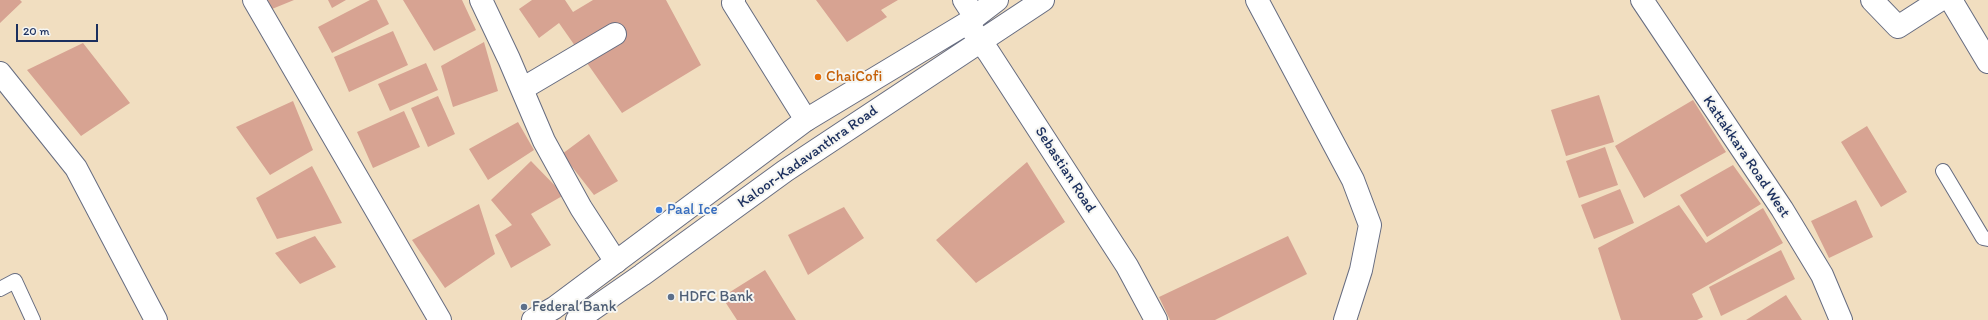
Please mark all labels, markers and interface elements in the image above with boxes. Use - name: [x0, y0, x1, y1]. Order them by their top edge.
- scale bar: [18, 16, 100, 42]
- text: 20 m: [23, 24, 50, 38]
- place label: ChaiCofi: [826, 68, 882, 86]
- marker: ChaiCofi: [813, 72, 823, 82]
- street label: Kattakkara Road West: [1698, 93, 1794, 221]
- street label: Kaloor-Kadavanthra Road: [734, 102, 882, 212]
- street label: Sebastian Road: [1031, 124, 1099, 216]
- place label: Paal Ice: [667, 201, 718, 219]
- marker: Paal Ice: [654, 205, 664, 215]
- place label: HDFC Bank: [679, 288, 753, 306]
- marker: HDFC Bank: [666, 292, 676, 302]
- place label: Federal Bank: [532, 298, 616, 316]
- marker: Federal Bank: [519, 302, 529, 312]

